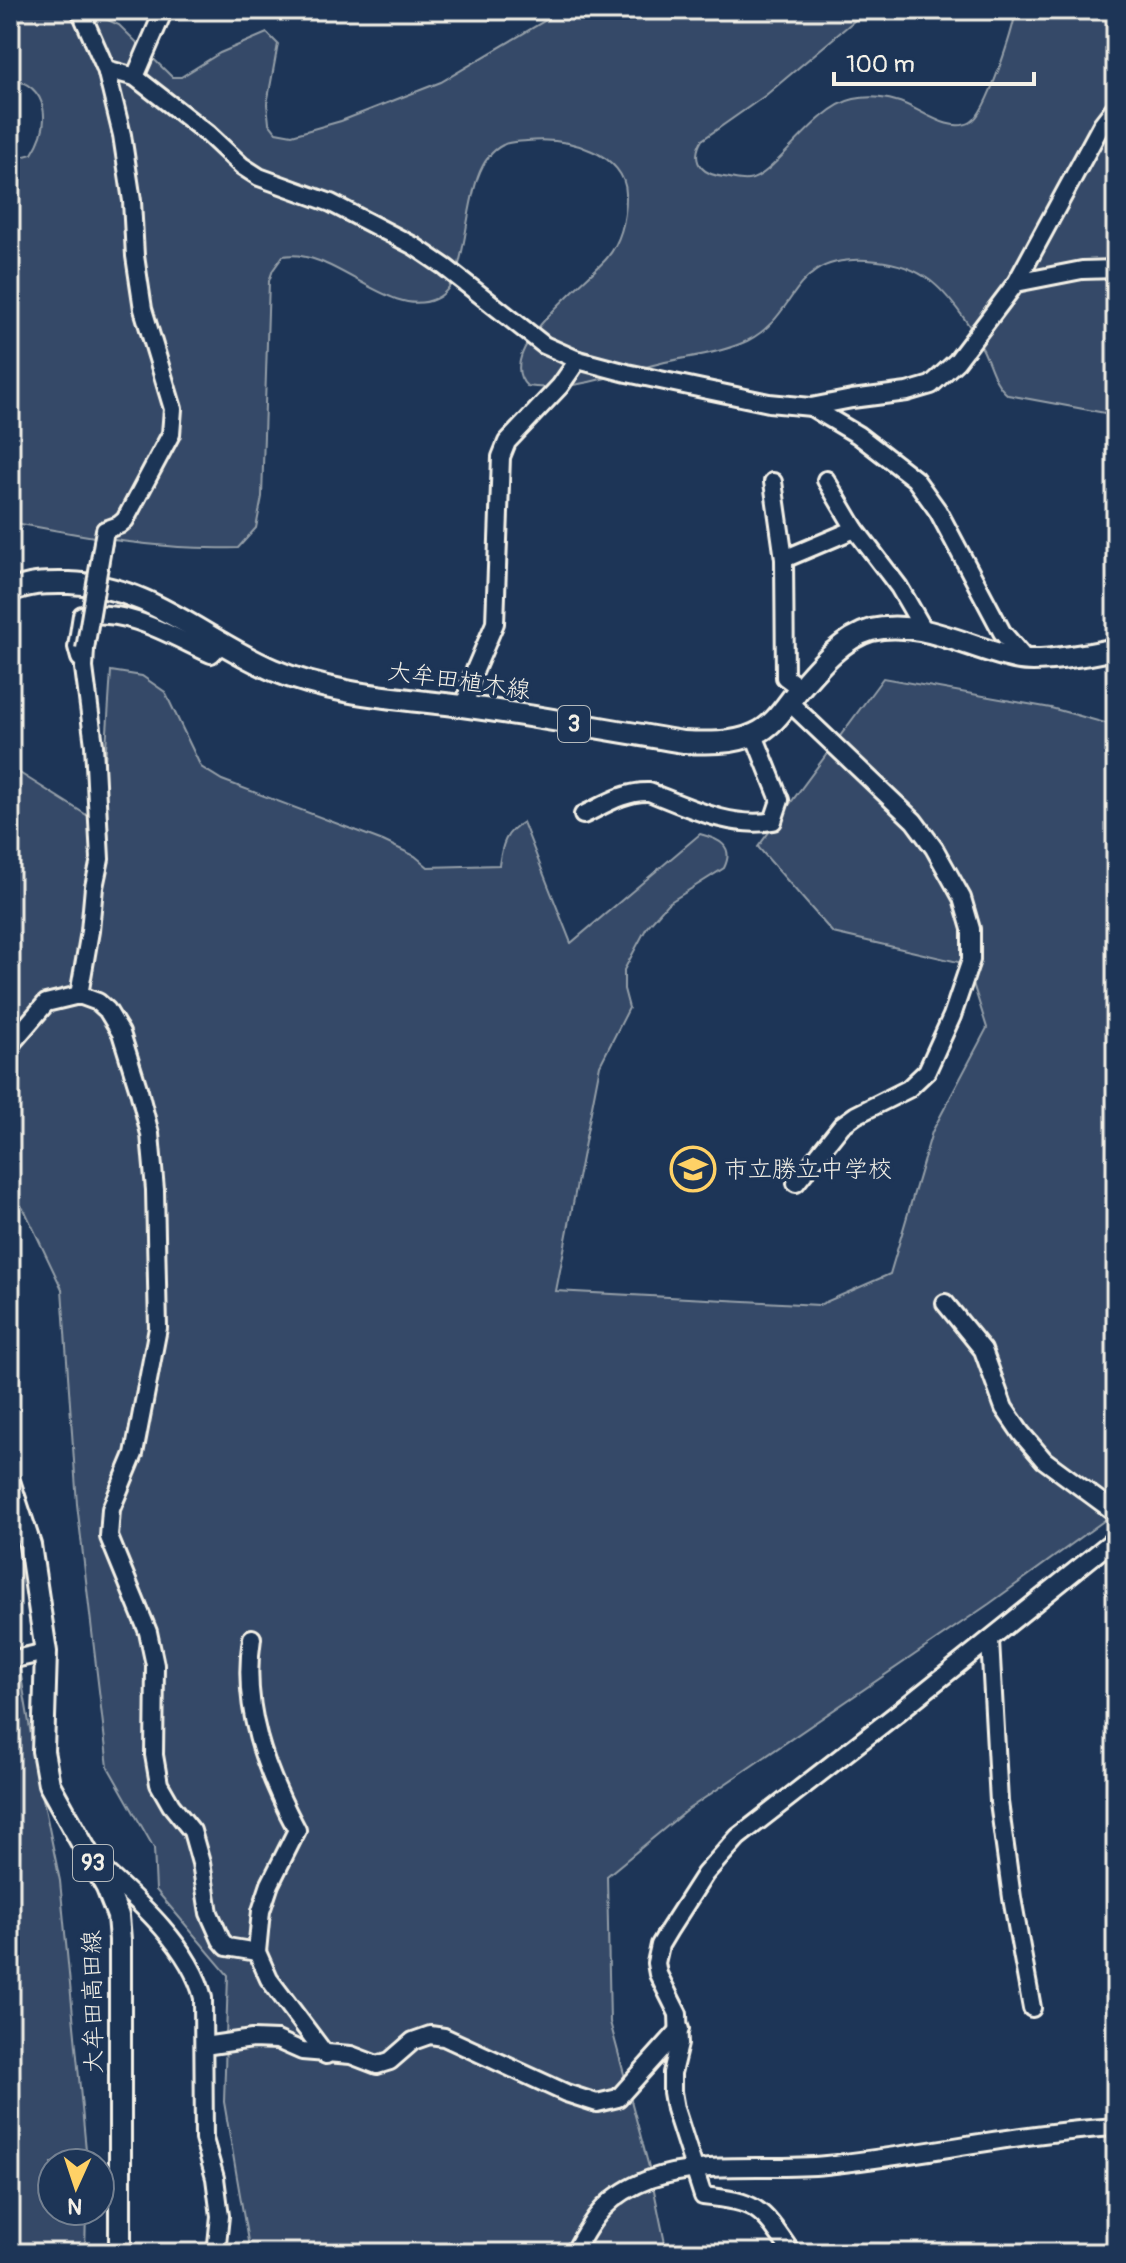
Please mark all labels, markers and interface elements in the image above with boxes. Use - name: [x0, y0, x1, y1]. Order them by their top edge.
- scale bar: [834, 36, 1034, 86]
- text: 100 m: [846, 50, 915, 79]
- street label: 大牟田植木線: [386, 657, 532, 705]
- road number: 3: [558, 706, 590, 742]
- school or university icon: 市立勝立中学校: [669, 1145, 717, 1193]
- place label: 市立勝立中学校: [724, 1155, 892, 1184]
- road number: 93: [73, 1845, 113, 1881]
- street label: 大牟田高田線: [77, 1930, 109, 2074]
- north arrow: [36, 2147, 116, 2227]
- text: N: [67, 2192, 83, 2220]

